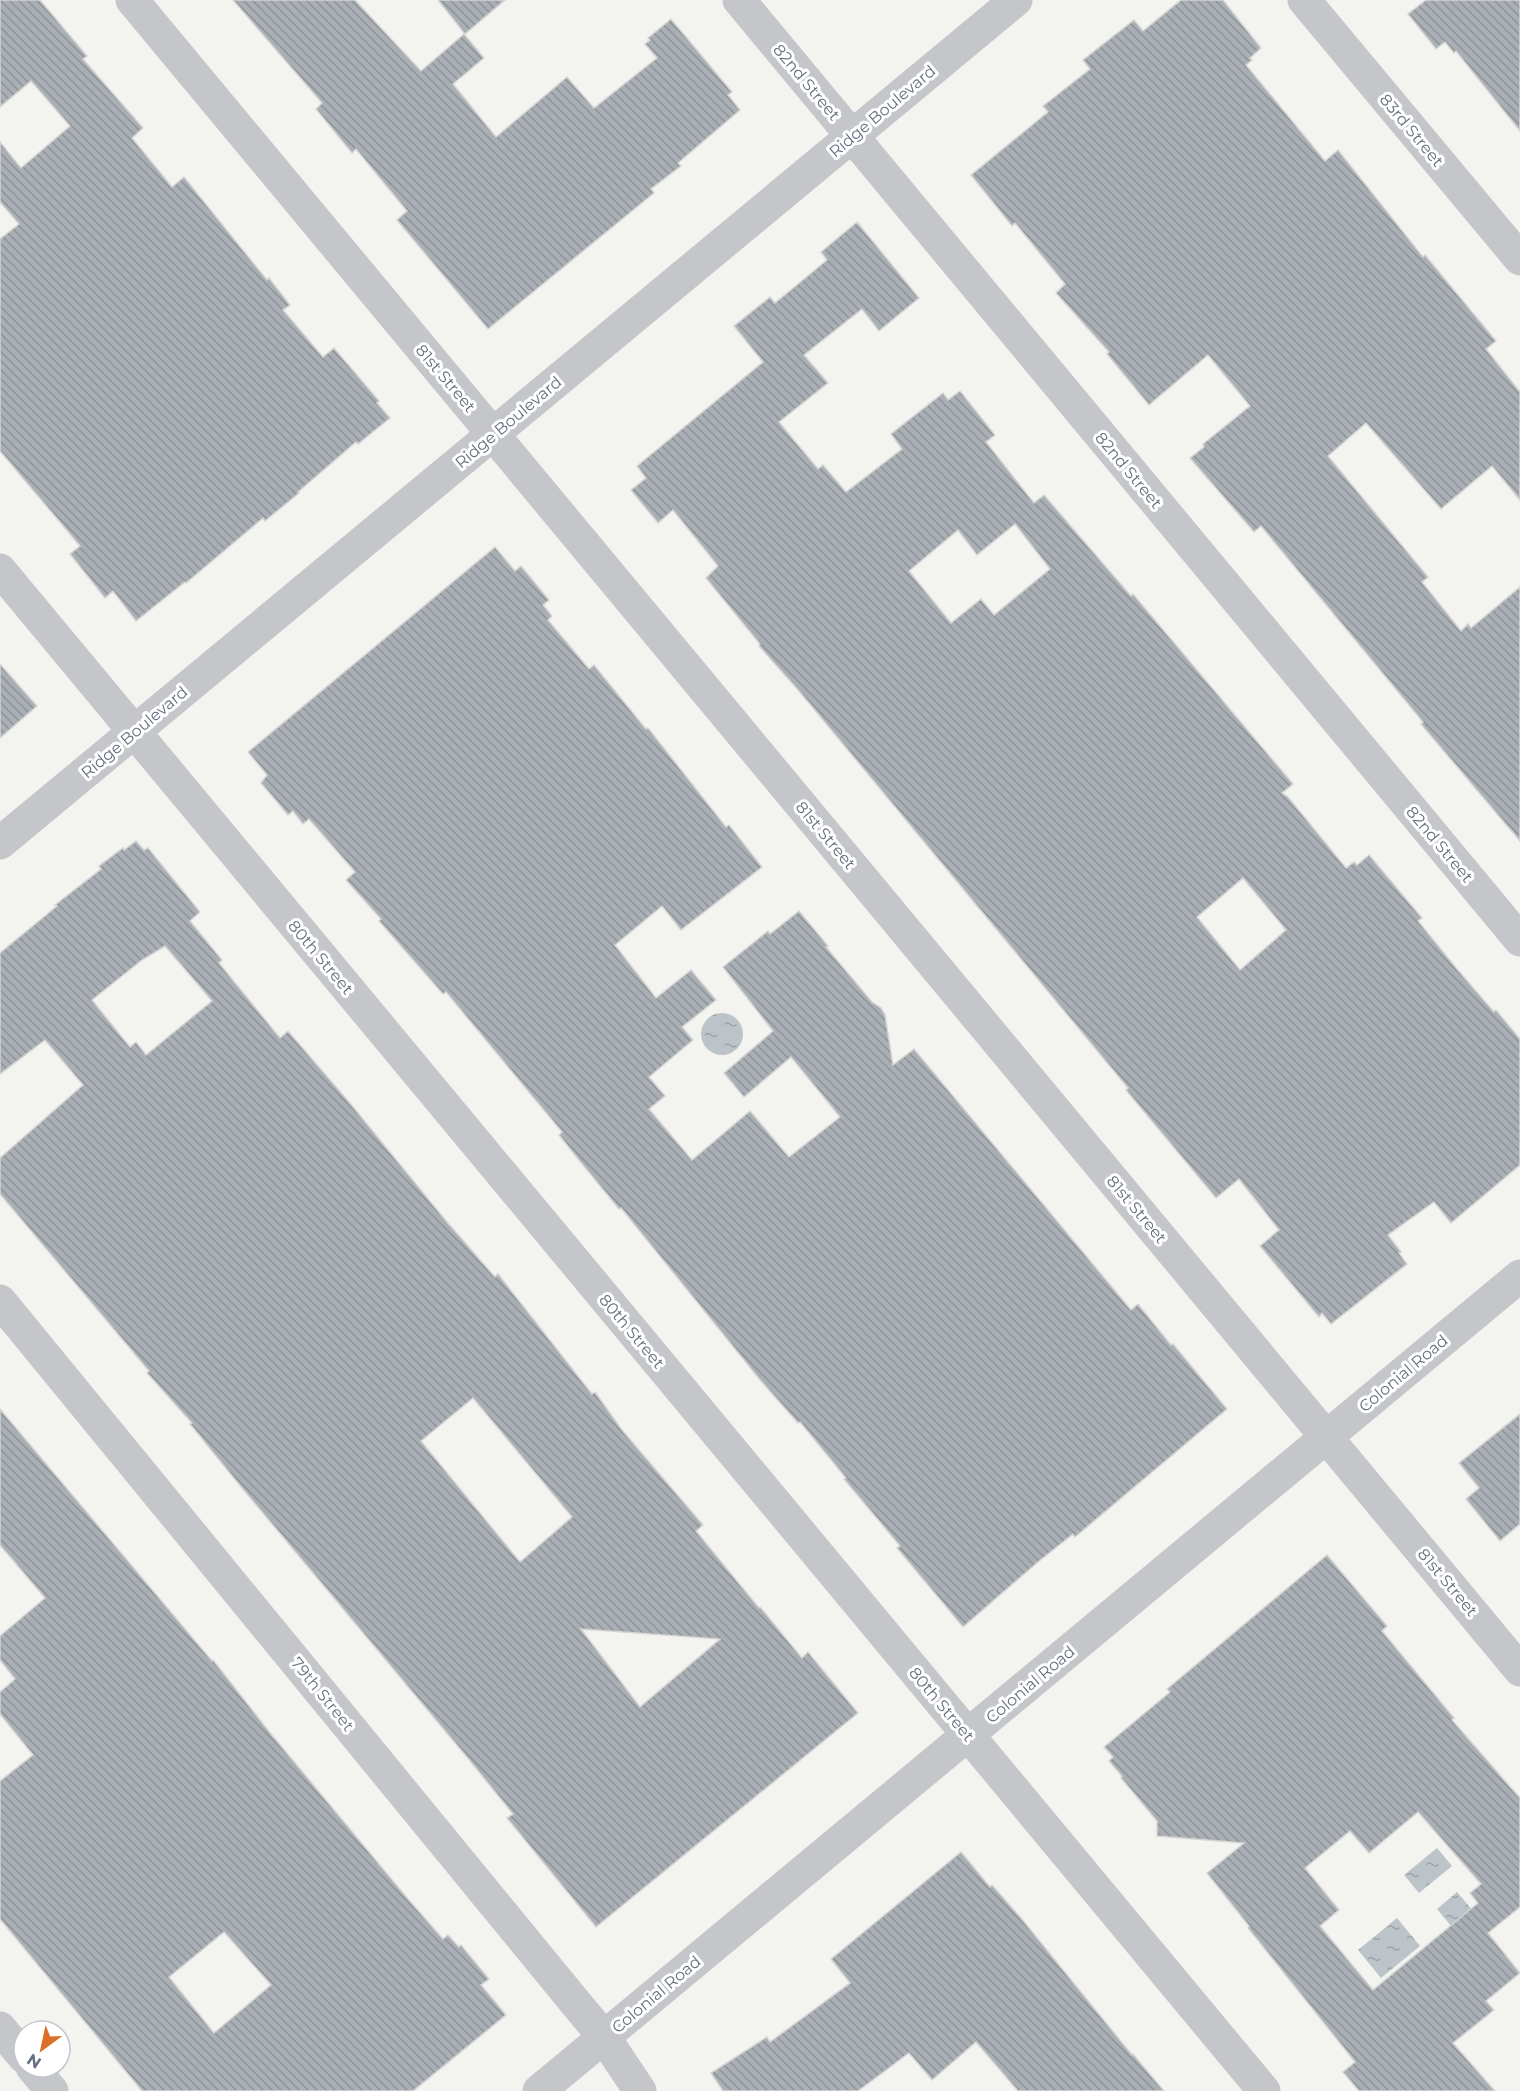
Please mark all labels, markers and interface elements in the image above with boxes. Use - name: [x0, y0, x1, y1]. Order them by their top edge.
- street label: 82nd Street: [769, 40, 844, 125]
- street label: Ridge Boulevard: [825, 61, 939, 161]
- street label: 83rd Street: [1376, 90, 1448, 171]
- street label: 81st Street: [412, 340, 480, 417]
- street label: Ridge Boulevard: [451, 372, 565, 472]
- street label: 82nd Street: [1091, 428, 1166, 513]
- street label: Ridge Boulevard: [77, 682, 191, 782]
- street label: 81st Street: [792, 797, 860, 874]
- street label: 82nd Street: [1402, 802, 1477, 887]
- street label: 80th Street: [284, 916, 357, 999]
- street label: 81st Street: [1103, 1171, 1171, 1248]
- street label: 80th Street: [595, 1290, 668, 1373]
- street label: Colonial Road: [1355, 1331, 1452, 1416]
- street label: 81st Street: [1414, 1544, 1482, 1621]
- street label: Colonial Road: [982, 1642, 1079, 1727]
- street label: 79th Street: [287, 1654, 358, 1735]
- street label: 80th Street: [905, 1663, 978, 1746]
- street label: Colonial Road: [608, 1952, 705, 2037]
- north arrow: [12, 2019, 72, 2079]
- text: N: [24, 2050, 45, 2073]

